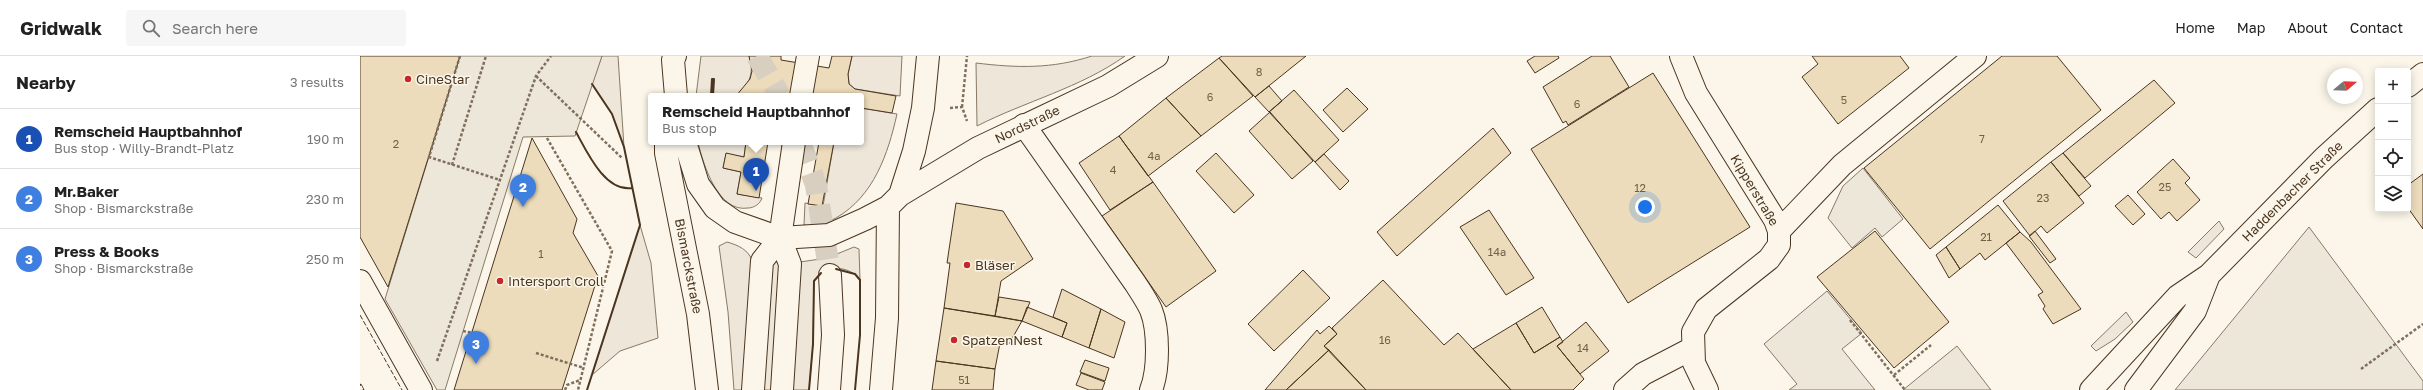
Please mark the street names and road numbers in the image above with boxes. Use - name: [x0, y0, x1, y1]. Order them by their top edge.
- street label: Nordstraße: [992, 101, 1062, 147]
- street label: Haddenbacher Straße: [2238, 137, 2346, 245]
- street label: Kipperstraße: [1727, 151, 1783, 229]
- street label: Bismarckstraße: [672, 217, 706, 315]

